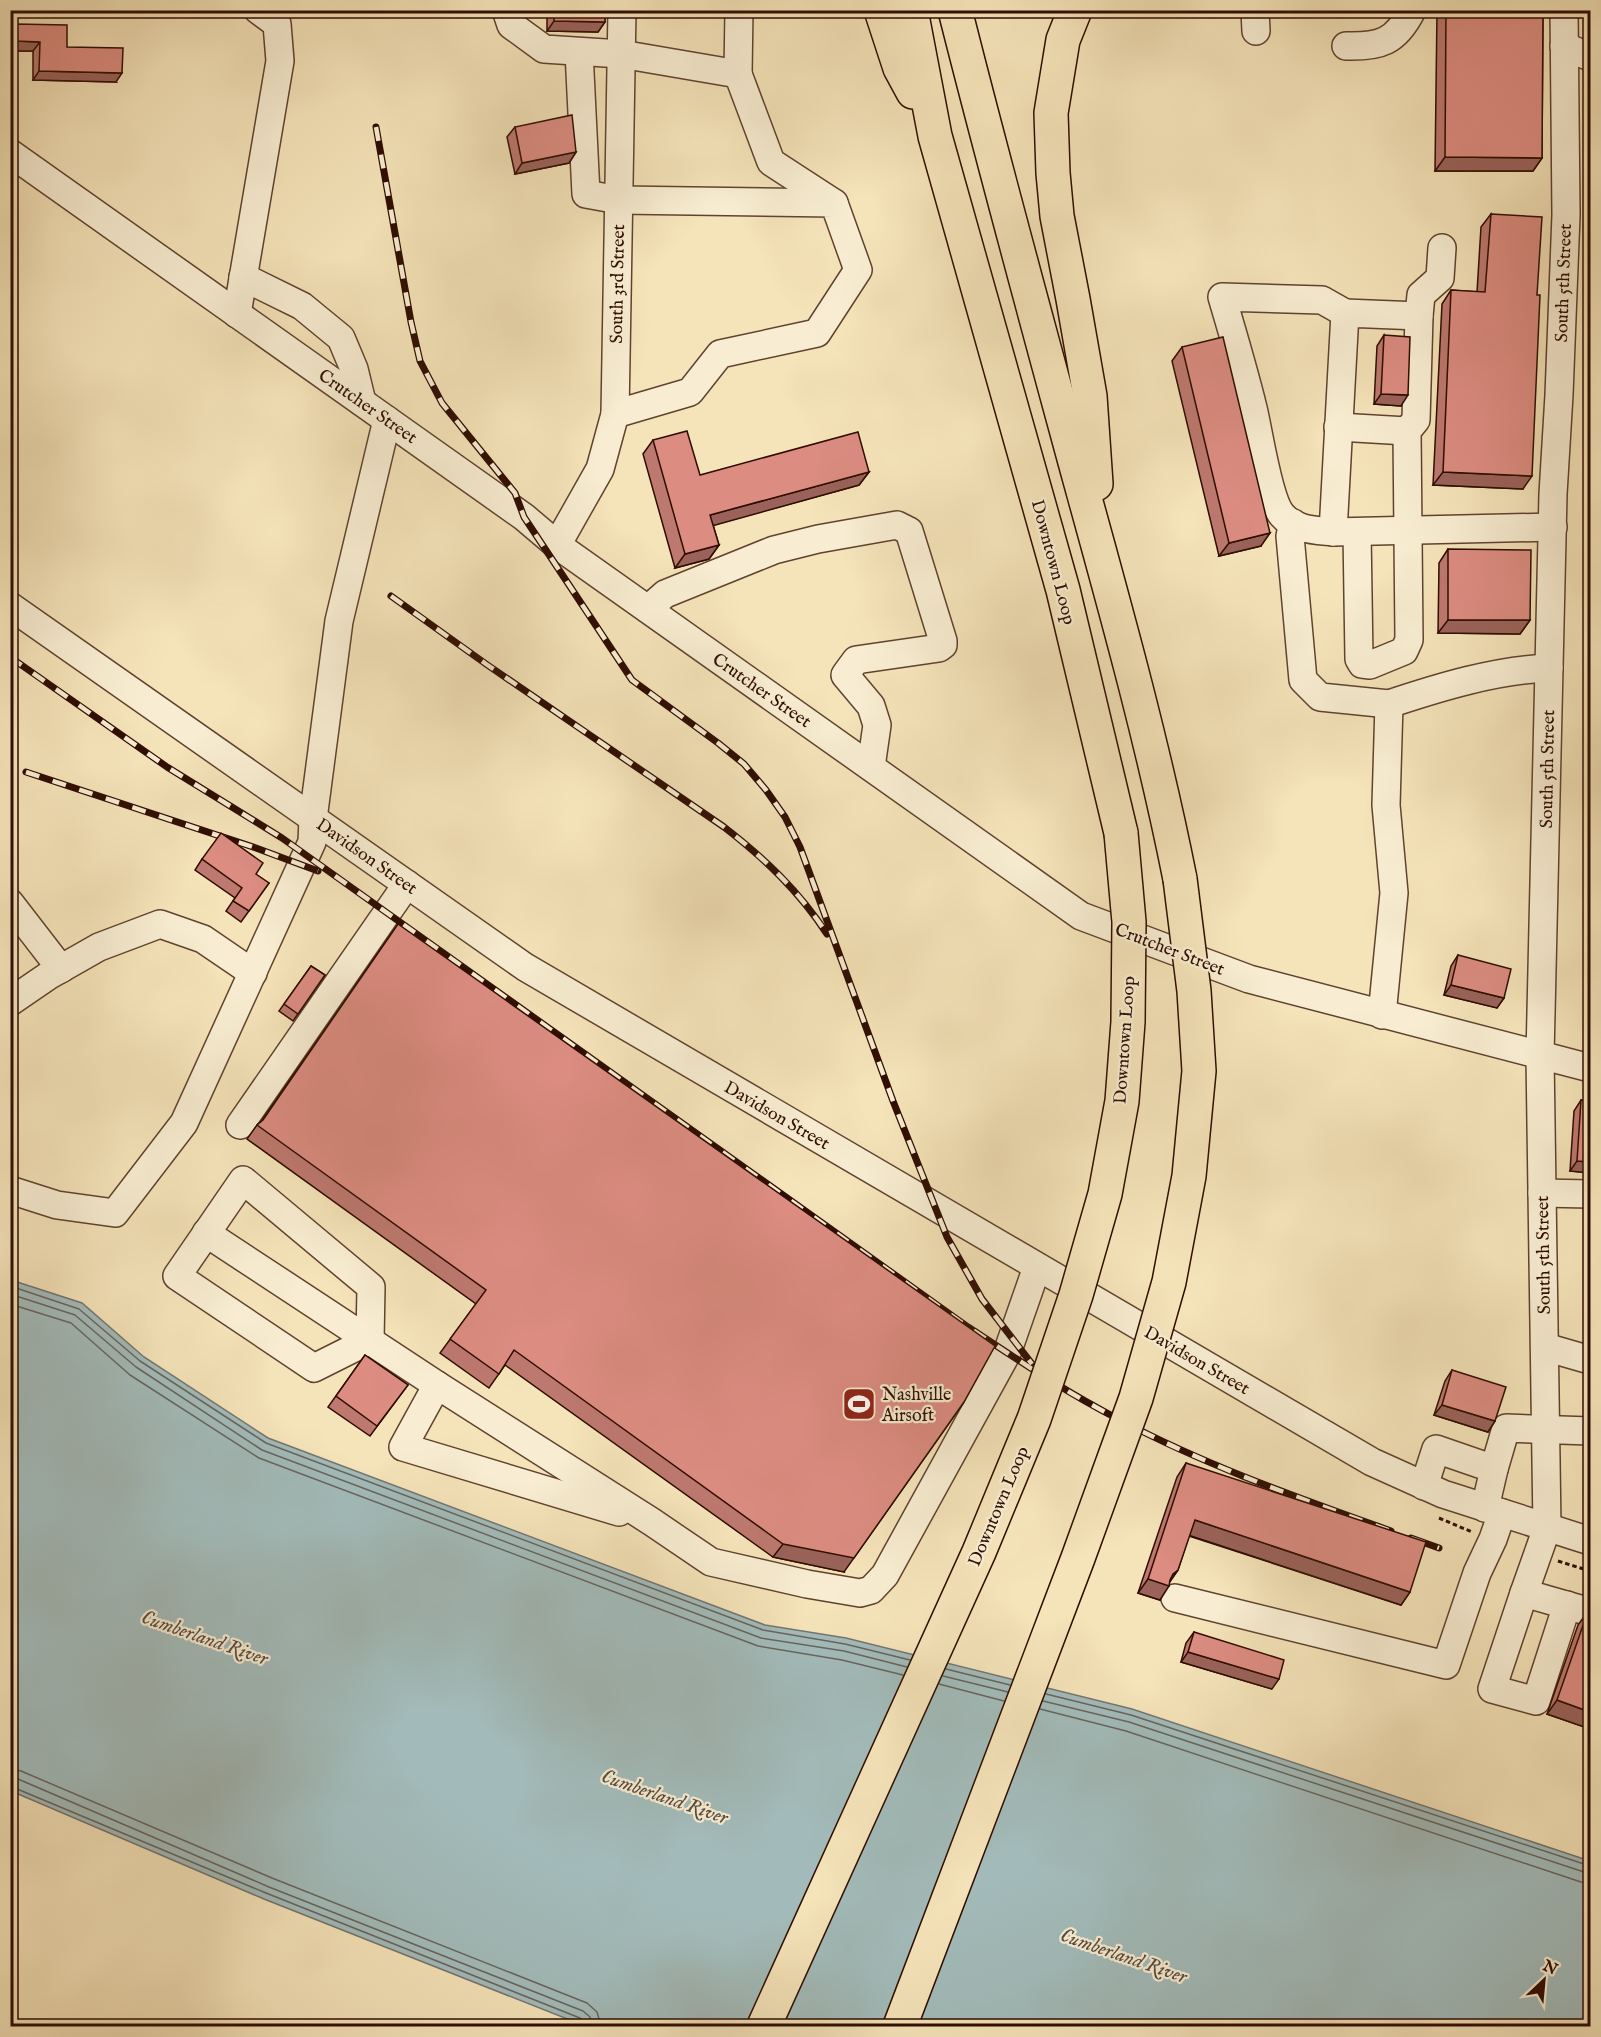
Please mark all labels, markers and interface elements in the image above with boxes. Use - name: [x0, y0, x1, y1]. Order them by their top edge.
- street label: South 5th Street: [1551, 223, 1578, 343]
- street label: South 3rd Street: [606, 224, 631, 344]
- street label: Crutcher Street: [313, 365, 421, 450]
- street label: Downtown Loop: [1025, 497, 1080, 628]
- street label: Crutcher Street: [707, 649, 815, 734]
- street label: South 5th Street: [1536, 709, 1561, 829]
- street label: Davidson Street: [311, 814, 421, 901]
- street label: Crutcher Street: [1111, 919, 1228, 982]
- street label: Downtown Loop: [1110, 975, 1141, 1105]
- street label: Davidson Street: [719, 1077, 833, 1156]
- street label: South 5th Street: [1532, 1195, 1557, 1315]
- street label: Davidson Street: [1139, 1322, 1253, 1401]
- place label: Nashville Airsoft: [881, 1384, 951, 1428]
- sports icon: Nashville Airsoft: [841, 1386, 877, 1422]
- street label: Downtown Loop: [964, 1443, 1035, 1570]
- water label: Cumberland River: [138, 1605, 272, 1672]
- water label: Cumberland River: [598, 1764, 732, 1831]
- water label: Cumberland River: [1057, 1923, 1191, 1990]
- north arrow: [1514, 1950, 1574, 2010]
- text: N: [1538, 1956, 1560, 1980]

